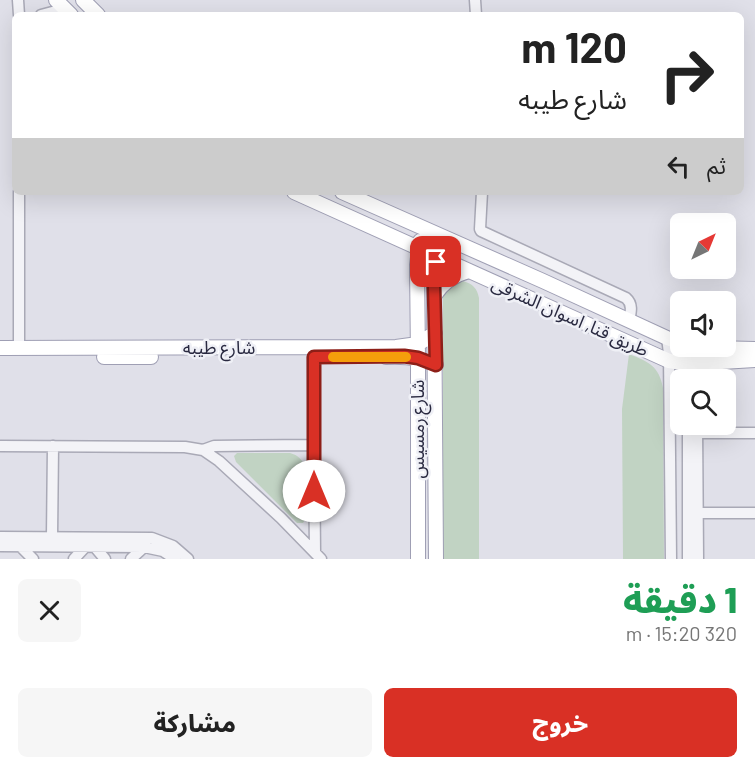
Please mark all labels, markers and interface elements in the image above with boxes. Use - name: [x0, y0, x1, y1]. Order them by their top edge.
- text: 120 m: [521, 21, 627, 71]
- icon: right: [648, 36, 726, 114]
- text: شارع طيبه: [518, 82, 627, 114]
- icon: left: [662, 150, 695, 183]
- text: ثم: [707, 152, 726, 178]
- north arrow: [670, 213, 736, 279]
- map controls: [670, 213, 736, 435]
- pin: [410, 236, 461, 287]
- icon: arrive: [419, 245, 452, 278]
- street label: طريق قنا, اسوان الشرقى: [488, 272, 652, 361]
- button: sound: [670, 291, 736, 357]
- street label: شارع طيبه: [183, 336, 255, 362]
- button: search: [670, 369, 736, 435]
- street label: شارع رمسيس: [406, 380, 432, 478]
- position arrow: [282, 459, 346, 523]
- text: 1 دقيقة: [623, 577, 737, 620]
- button: close: [18, 579, 81, 642]
- text: 320 m · 15:20: [626, 621, 737, 645]
- button: مشاركة: [18, 688, 372, 757]
- button: خروج: [384, 688, 737, 757]

